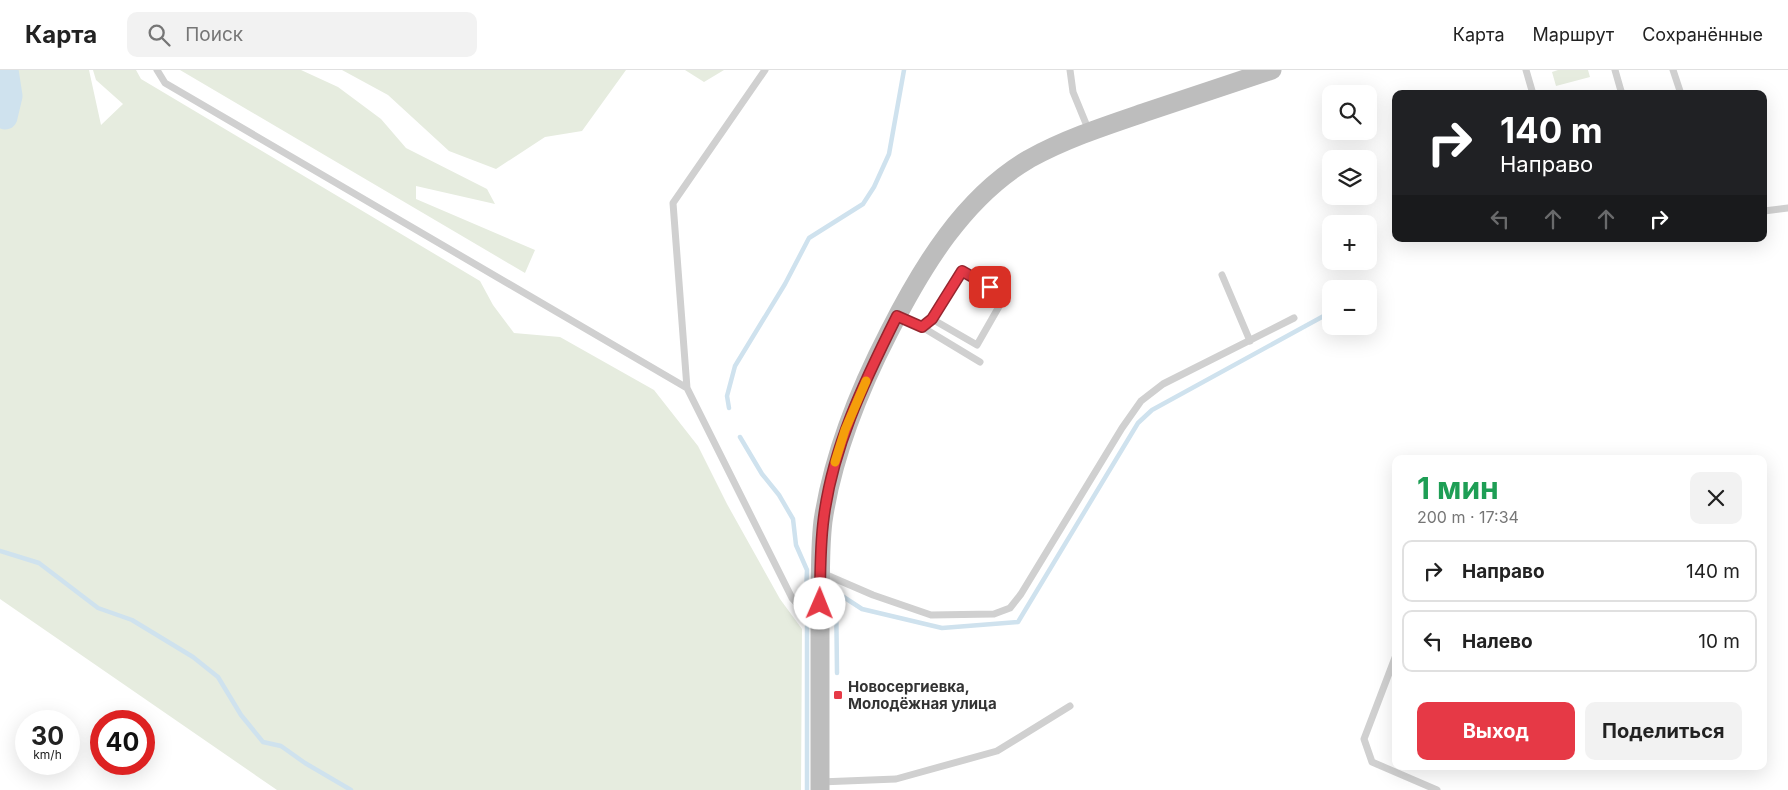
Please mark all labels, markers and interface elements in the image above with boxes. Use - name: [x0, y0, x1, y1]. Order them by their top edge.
- search box: [127, 12, 477, 57]
- text: Карта: [25, 20, 97, 49]
- icon: search: [145, 21, 173, 49]
- text: Поиск: [185, 23, 243, 46]
- text: Карта: [1453, 24, 1505, 45]
- text: Маршрут: [1533, 24, 1614, 45]
- text: Сохранённые: [1642, 24, 1763, 45]
- map controls: [1322, 85, 1377, 335]
- button: search: [1322, 85, 1377, 140]
- text: 140 m: [1500, 109, 1603, 151]
- icon: right: [1417, 110, 1482, 175]
- button: layers: [1322, 150, 1377, 205]
- text: Направо: [1500, 151, 1593, 177]
- icon: left: [1486, 205, 1514, 233]
- icon: ahead: [1539, 205, 1567, 233]
- icon: ahead: [1592, 205, 1620, 233]
- icon: right: [1645, 205, 1673, 233]
- button: +: [1322, 215, 1377, 270]
- pin: [969, 266, 1011, 308]
- icon: arrive: [976, 273, 1004, 301]
- button: −: [1322, 280, 1377, 335]
- text: 1 мин: [1417, 470, 1499, 506]
- button: close: [1690, 472, 1742, 524]
- text: 200 m · 17:34: [1417, 507, 1519, 527]
- icon: right: [1419, 557, 1447, 585]
- text: Направо: [1462, 560, 1545, 583]
- text: 140 m: [1686, 560, 1740, 583]
- position arrow: [793, 577, 845, 629]
- icon: left: [1419, 627, 1447, 655]
- text: Налево: [1462, 630, 1533, 653]
- text: 10 m: [1698, 630, 1740, 653]
- place label: Новосергиевка, Молодёжная улица: [848, 677, 997, 713]
- marker: Новосергиевка, Молодёжная улица: [832, 689, 844, 701]
- button: Выход: [1417, 702, 1575, 760]
- button: Поделиться: [1585, 702, 1742, 760]
- speed limit sign: 40: [90, 710, 155, 775]
- text: 30: [31, 721, 64, 751]
- text: km/h: [33, 747, 62, 762]

